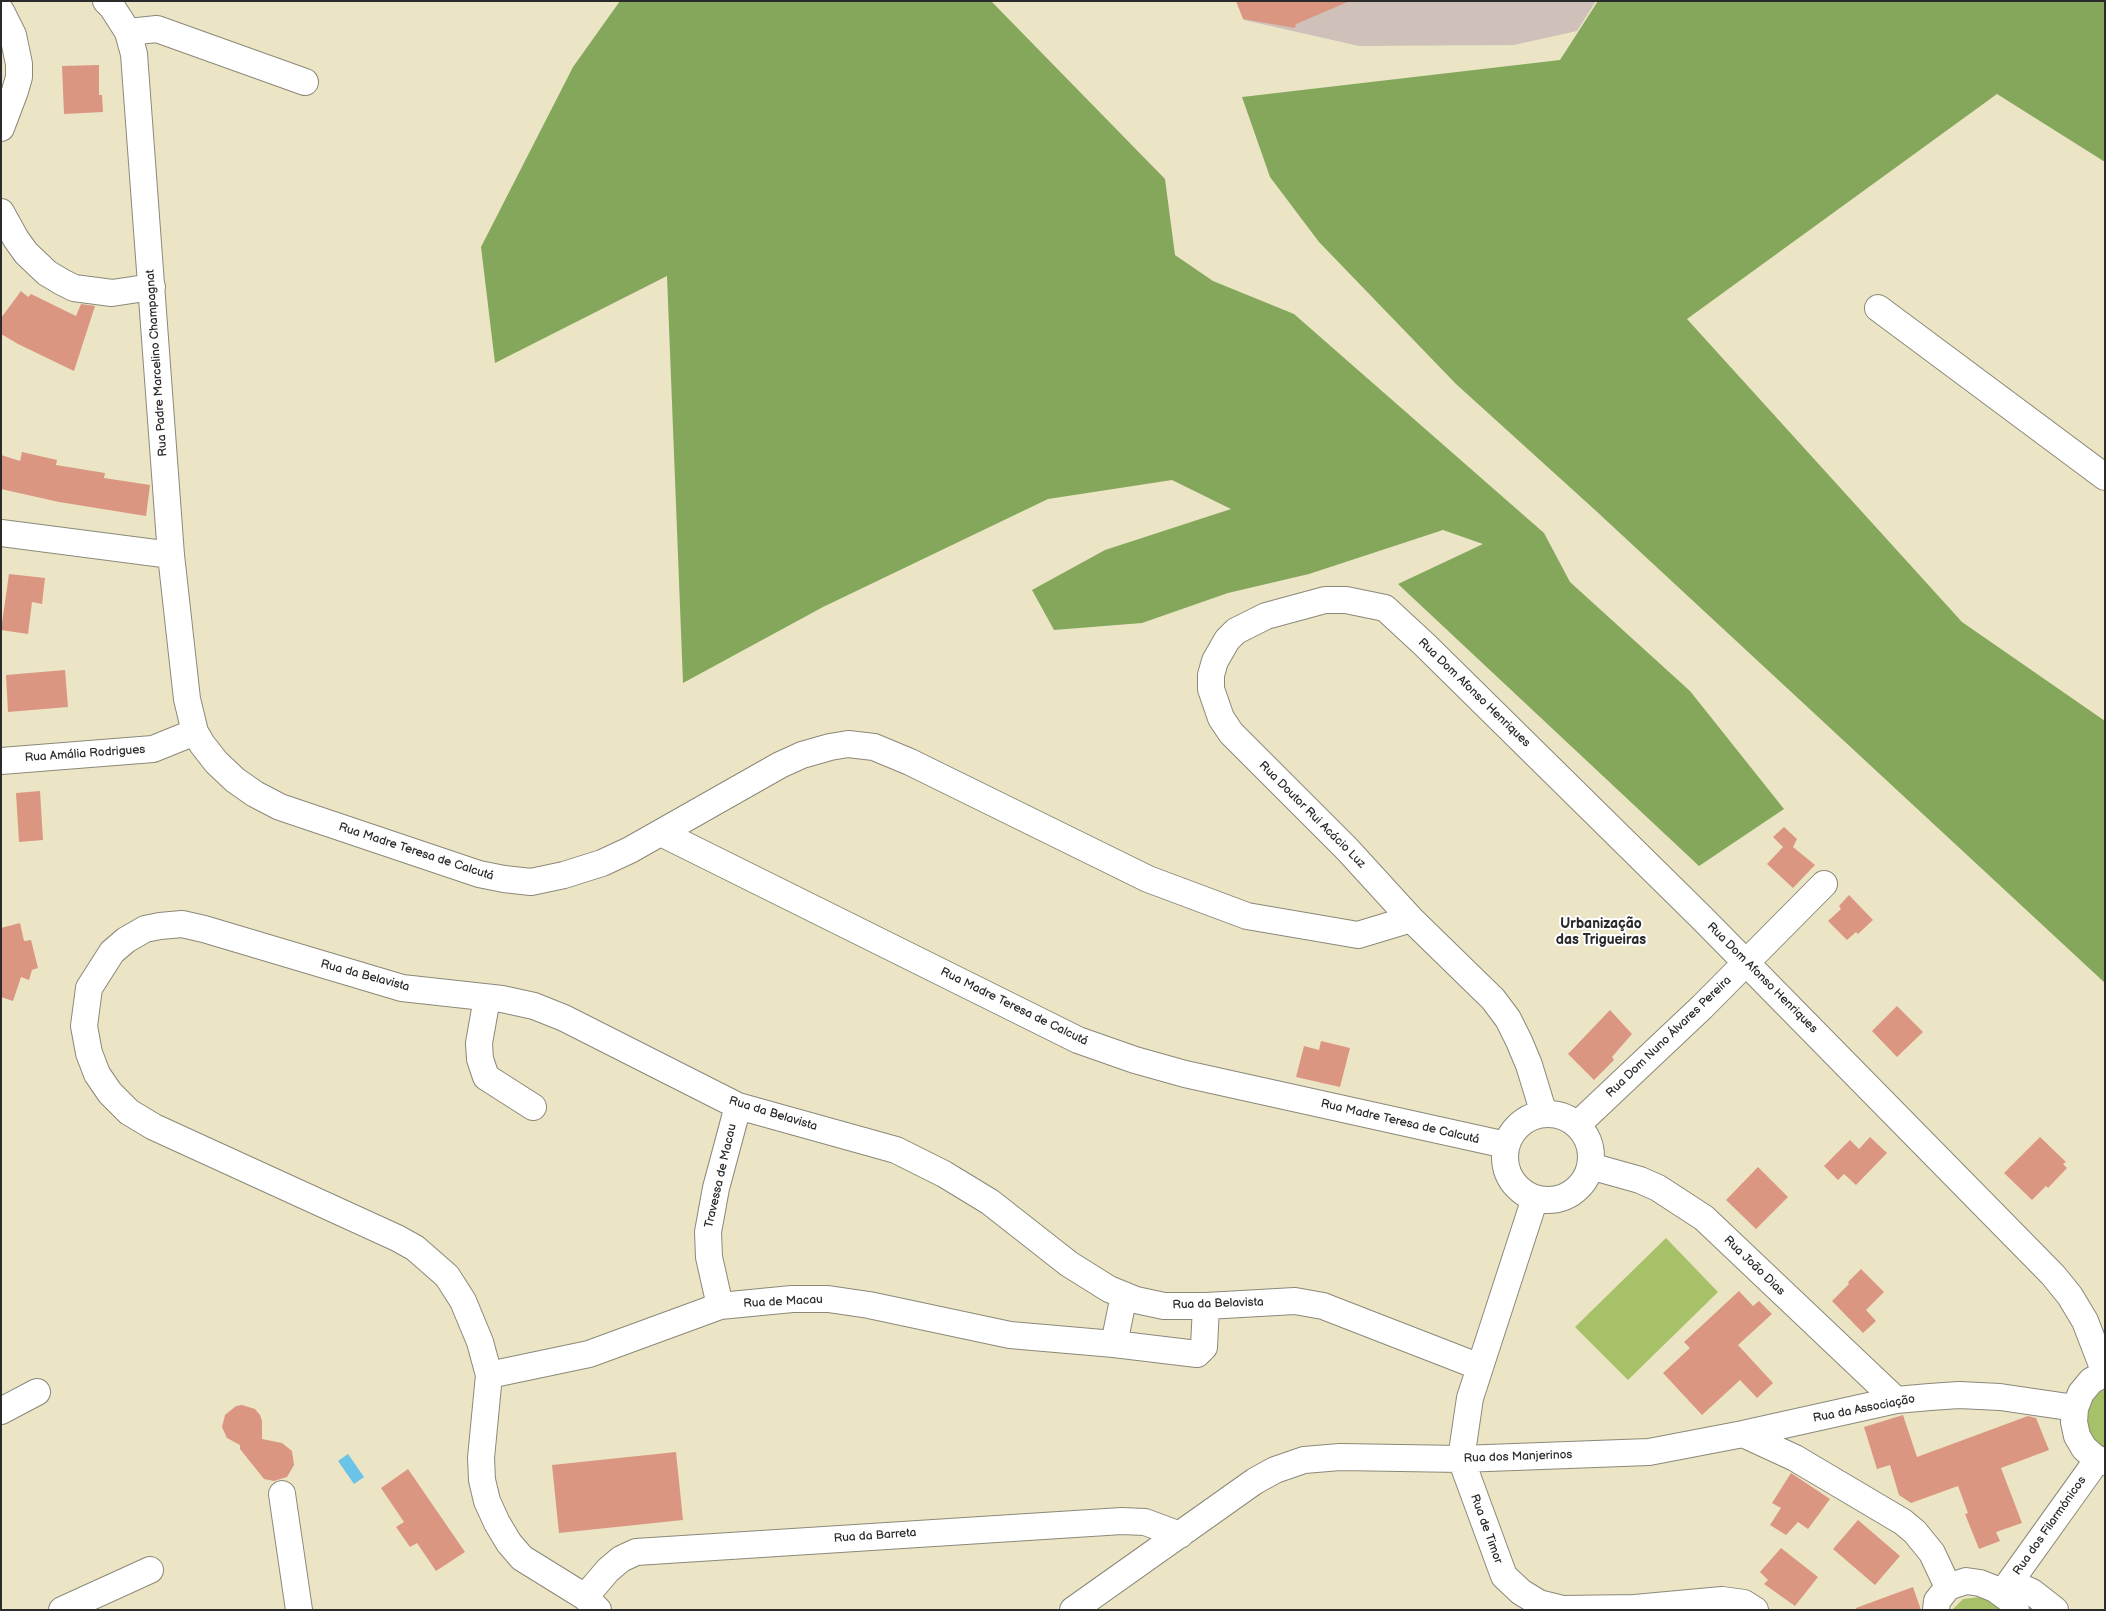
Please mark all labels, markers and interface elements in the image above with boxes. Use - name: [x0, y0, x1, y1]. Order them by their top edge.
- street label: Rua Padre Marcelino Champagnat: [143, 269, 171, 457]
- street label: Rua Dom Afonso Henriques: [1415, 636, 1533, 750]
- street label: Rua Amália Rodrigues: [24, 743, 146, 765]
- street label: Rua Doutor Rui Acácio Luz: [1256, 759, 1368, 871]
- street label: Rua Madre Teresa de Calcutá: [337, 820, 495, 884]
- district label: Urbanização das Trigueiras: [1556, 916, 1646, 949]
- street label: Rua Dom Afonso Henriques: [1704, 920, 1820, 1036]
- street label: Rua da Belavista: [319, 957, 411, 995]
- street label: Rua Madre Teresa de Calcutá: [938, 965, 1090, 1049]
- street label: Rua Dom Nuno Álvares Pereira: [1603, 973, 1735, 1101]
- street label: Rua da Belavista: [727, 1094, 819, 1134]
- street label: Rua Madre Teresa de Calcutá: [1319, 1097, 1481, 1147]
- street label: Travessa de Macau: [702, 1123, 740, 1229]
- street label: Rua João Dias: [1720, 1233, 1788, 1299]
- street label: Rua de Macau: [743, 1293, 823, 1311]
- street label: Rua da Belavista: [1172, 1295, 1264, 1313]
- street label: Rua da Associação: [1812, 1392, 1916, 1426]
- street label: Rua dos Manjerinos: [1463, 1448, 1573, 1466]
- street label: Rua dos Filarmónicos: [2010, 1474, 2090, 1578]
- street label: Rua de Timor: [1467, 1492, 1505, 1566]
- street label: Rua da Barreta: [833, 1526, 917, 1546]

